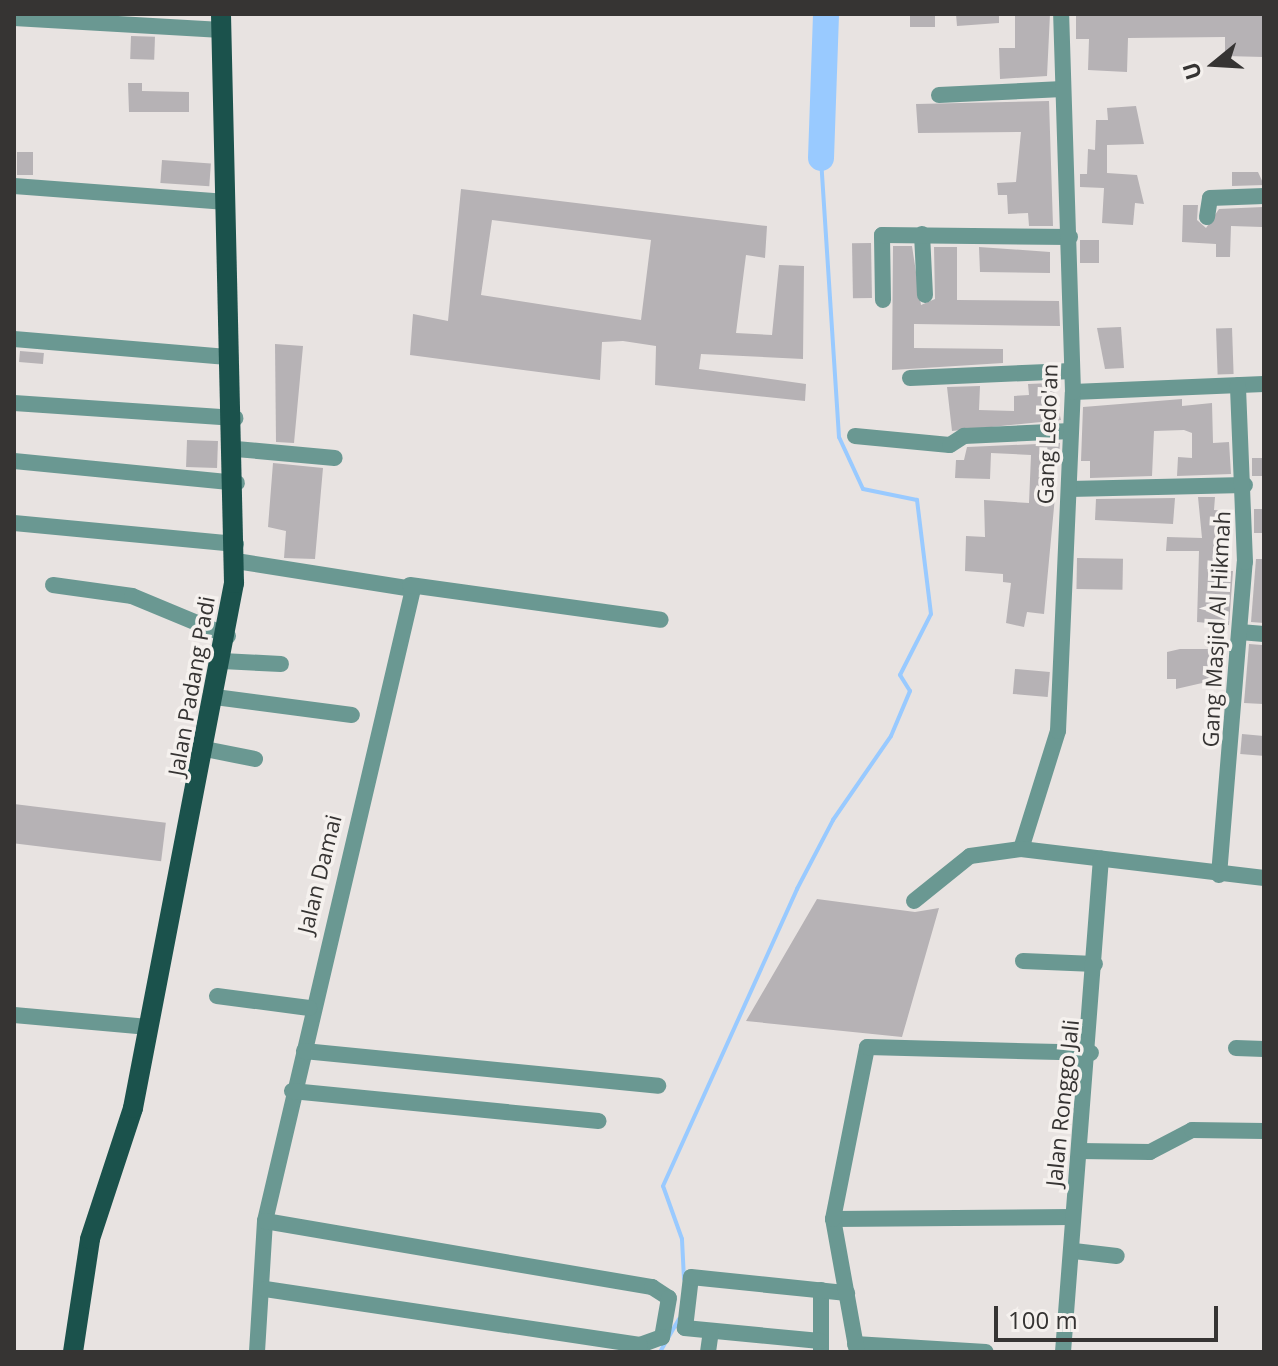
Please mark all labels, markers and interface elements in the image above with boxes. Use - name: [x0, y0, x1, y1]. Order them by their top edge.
- north arrow: [1174, 24, 1254, 104]
- text: U: [1174, 59, 1208, 84]
- street label: Gang Ledo'an: [1031, 363, 1063, 505]
- street label: Gang Masjid Al Hikmah: [1197, 510, 1235, 748]
- street label: Jalan Padang Padi: [162, 594, 220, 778]
- street label: Jalan Damai: [292, 812, 346, 936]
- street label: Jalan Ronggo Jali: [1040, 1018, 1084, 1188]
- scale bar: [998, 1290, 1222, 1340]
- text: 100 m: [1008, 1303, 1078, 1336]

